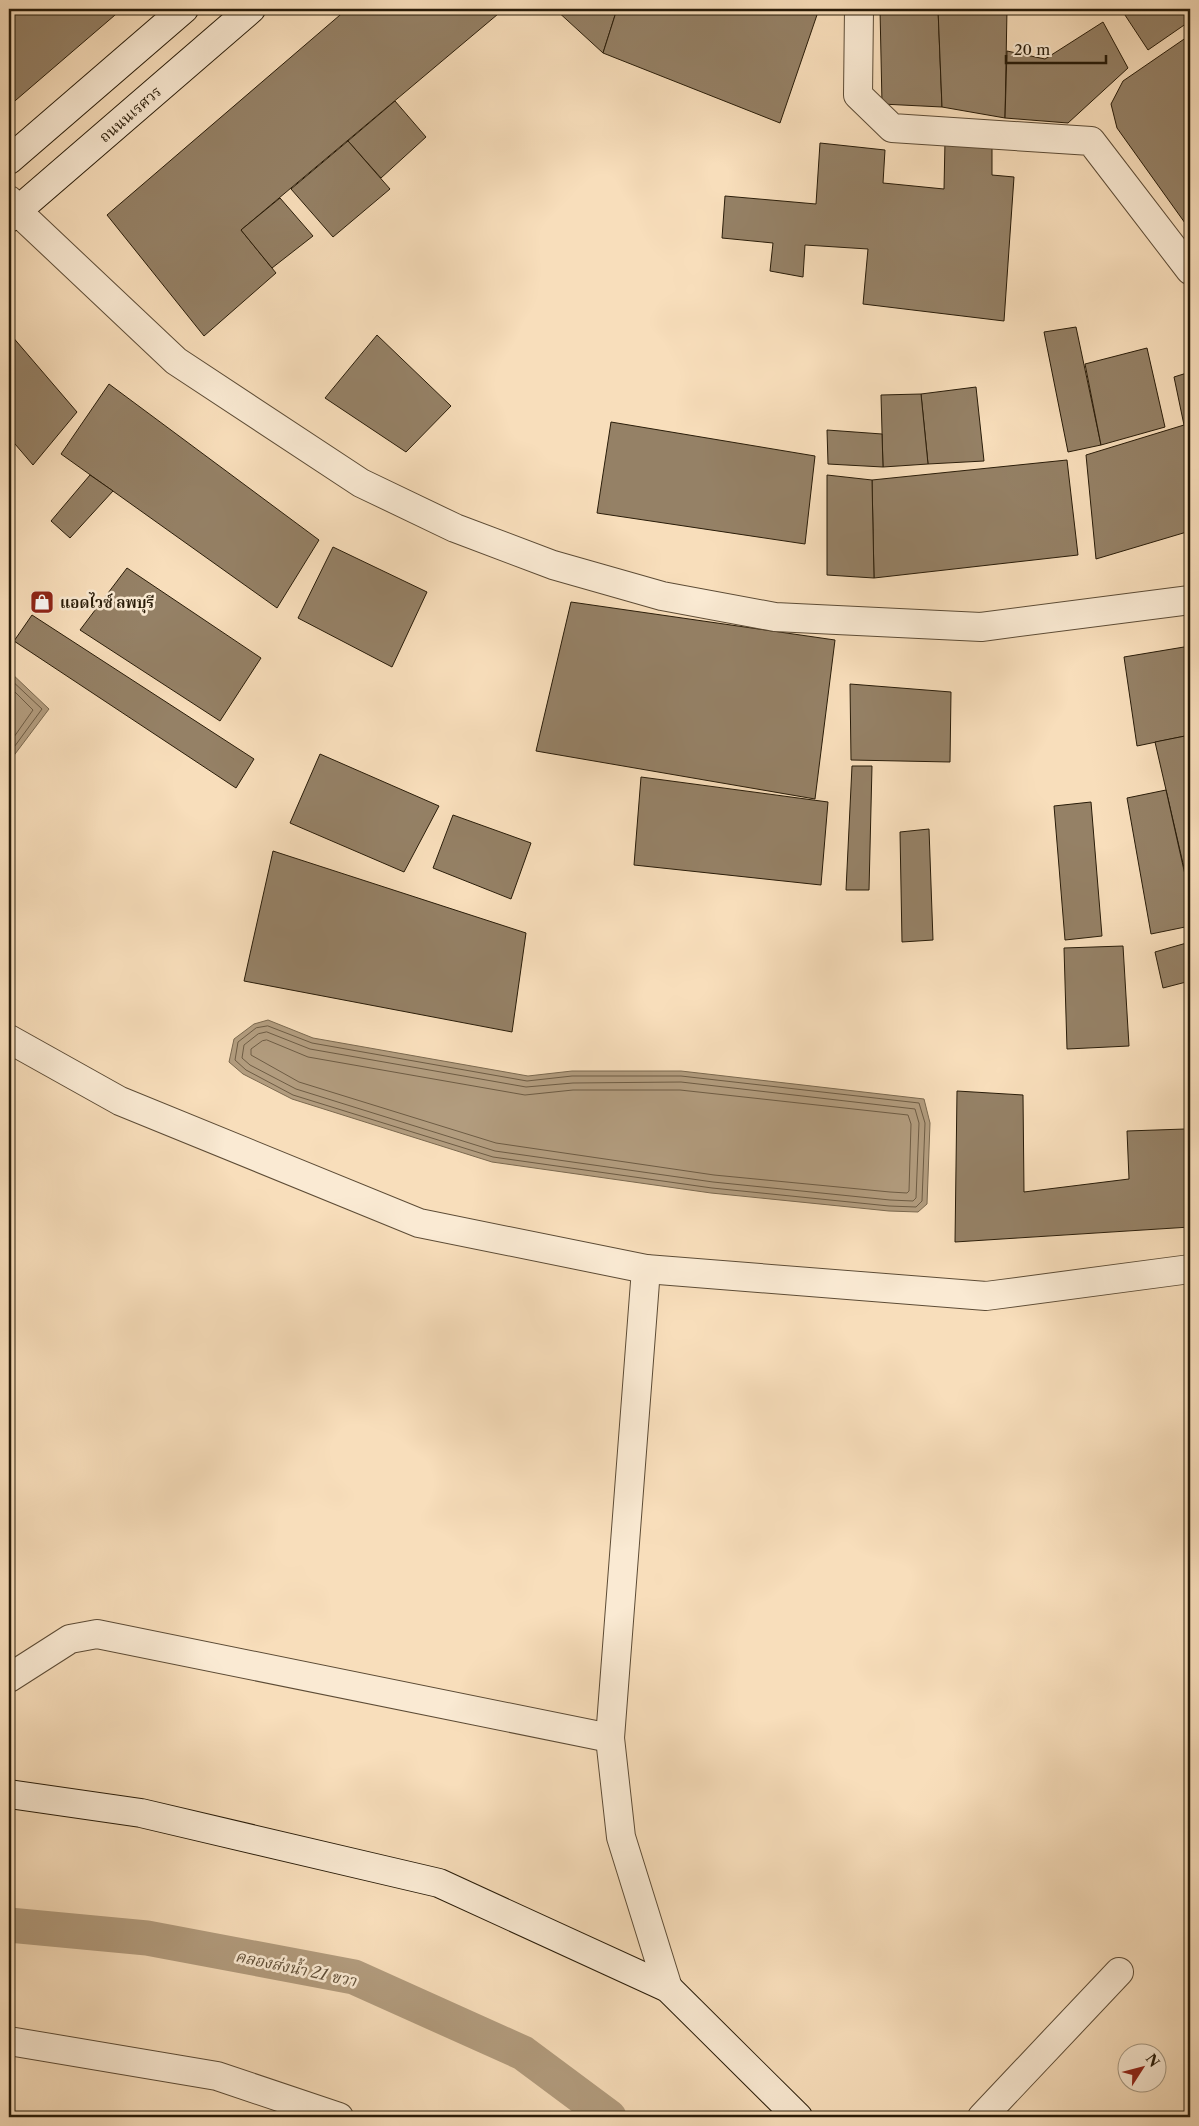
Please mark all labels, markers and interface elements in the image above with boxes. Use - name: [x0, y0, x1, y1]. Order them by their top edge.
- scale bar: [1006, 32, 1106, 64]
- text: 20 m: [1014, 40, 1050, 59]
- street label: ถนนนเรศวร: [95, 82, 165, 146]
- shop icon: แอดไวซ์ ลพบุรี: [29, 589, 55, 615]
- place label: แอดไวซ์ ลพบุรี: [60, 592, 154, 614]
- water label: คลองส่งน้ำ 21 ขวา: [234, 1944, 360, 1991]
- north arrow: [1116, 2044, 1166, 2094]
- text: N: [1142, 2050, 1163, 2071]

